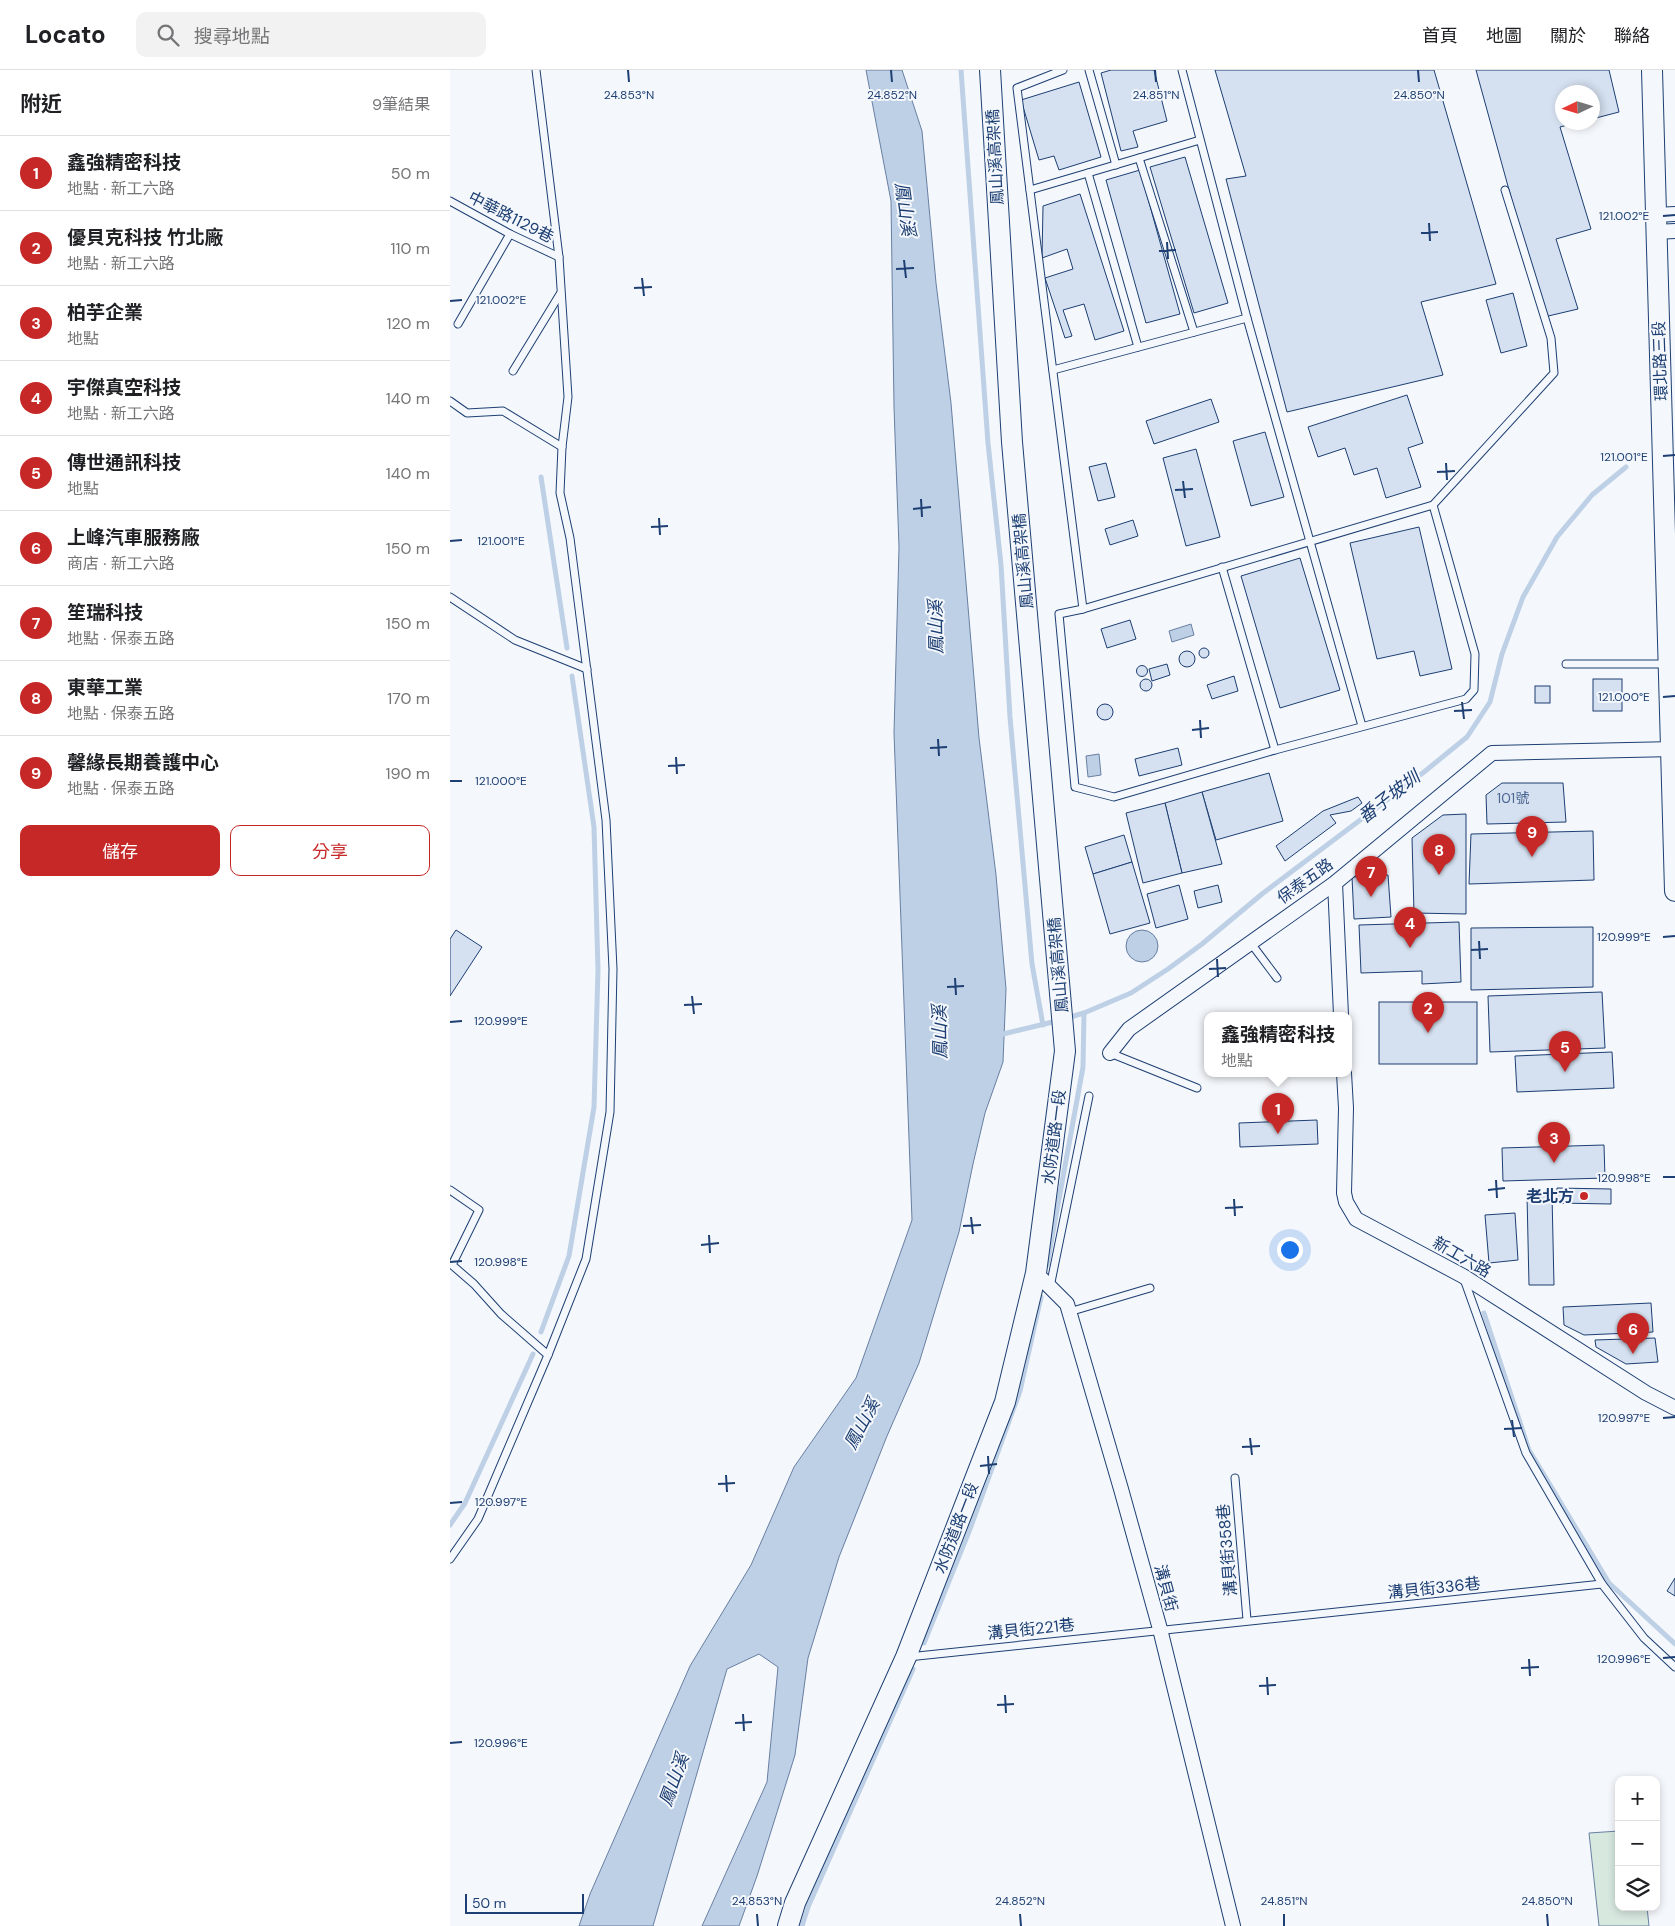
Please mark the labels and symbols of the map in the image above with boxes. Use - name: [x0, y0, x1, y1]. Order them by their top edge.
- north arrow: [1555, 85, 1600, 130]
- text: 24.853°N: [604, 87, 654, 103]
- text: 24.852°N: [867, 87, 917, 103]
- text: 24.851°N: [1132, 87, 1180, 103]
- text: 24.850°N: [1393, 87, 1445, 103]
- street label: 鳳山溪高架橋: [982, 109, 1008, 205]
- water label: 鳳山溪: [889, 181, 921, 240]
- street label: 中華路1129巷: [465, 187, 557, 247]
- text: 121.002°E: [1599, 208, 1649, 224]
- text: 121.002°E: [476, 292, 526, 308]
- street label: 環北路三段: [1648, 321, 1672, 401]
- text: 121.001°E: [1600, 449, 1648, 465]
- street label: 鳳山溪高架橋: [1008, 512, 1038, 610]
- text: 121.001°E: [477, 533, 525, 549]
- water label: 鳳山溪: [923, 597, 948, 654]
- text: 121.000°E: [1598, 689, 1650, 705]
- water label: 番子坡圳: [1353, 764, 1427, 829]
- text: 121.000°E: [475, 773, 527, 789]
- house number: 101號: [1497, 789, 1529, 807]
- pin: 9: [1516, 816, 1548, 857]
- pin: 8: [1423, 834, 1455, 875]
- street label: 保泰五路: [1273, 854, 1337, 908]
- pin: 7: [1355, 856, 1387, 897]
- pin: 4: [1394, 907, 1426, 948]
- street label: 鳳山溪高架橋: [1043, 916, 1073, 1014]
- text: 120.999°E: [1597, 929, 1651, 945]
- pin: 2: [1412, 992, 1444, 1033]
- water label: 鳳山溪: [927, 1002, 952, 1059]
- text: 120.999°E: [474, 1013, 528, 1029]
- pin: 5: [1549, 1031, 1581, 1072]
- street label: 水防道路一段: [1038, 1088, 1070, 1186]
- pin: 1: [1262, 1093, 1294, 1134]
- pin: 3: [1538, 1122, 1570, 1163]
- text: 120.998°E: [1597, 1170, 1651, 1186]
- place label: 老北方: [1526, 1186, 1574, 1207]
- marker: 老北方: [1578, 1190, 1590, 1202]
- street label: 新工六路: [1429, 1232, 1495, 1282]
- your location: [1277, 1237, 1303, 1263]
- text: 120.998°E: [474, 1254, 528, 1270]
- pin: 6: [1617, 1313, 1649, 1354]
- water label: 鳳山溪: [839, 1392, 887, 1453]
- text: 120.997°E: [1598, 1410, 1650, 1426]
- street label: 水防道路一段: [929, 1479, 983, 1577]
- text: 120.997°E: [475, 1494, 527, 1510]
- street label: 溝貝街358巷: [1212, 1503, 1242, 1597]
- street label: 溝貝街: [1150, 1562, 1182, 1614]
- street label: 溝貝街336巷: [1387, 1573, 1481, 1603]
- street label: 溝貝街221巷: [986, 1614, 1076, 1644]
- text: 120.996°E: [1597, 1651, 1651, 1667]
- text: 120.996°E: [474, 1735, 528, 1751]
- water label: 鳳山溪: [653, 1748, 696, 1809]
- scale bar: [465, 1891, 584, 1914]
- text: 24.853°N: [732, 1893, 782, 1909]
- text: 24.852°N: [995, 1893, 1045, 1909]
- text: 24.851°N: [1260, 1893, 1308, 1909]
- text: 24.850°N: [1521, 1893, 1573, 1909]

